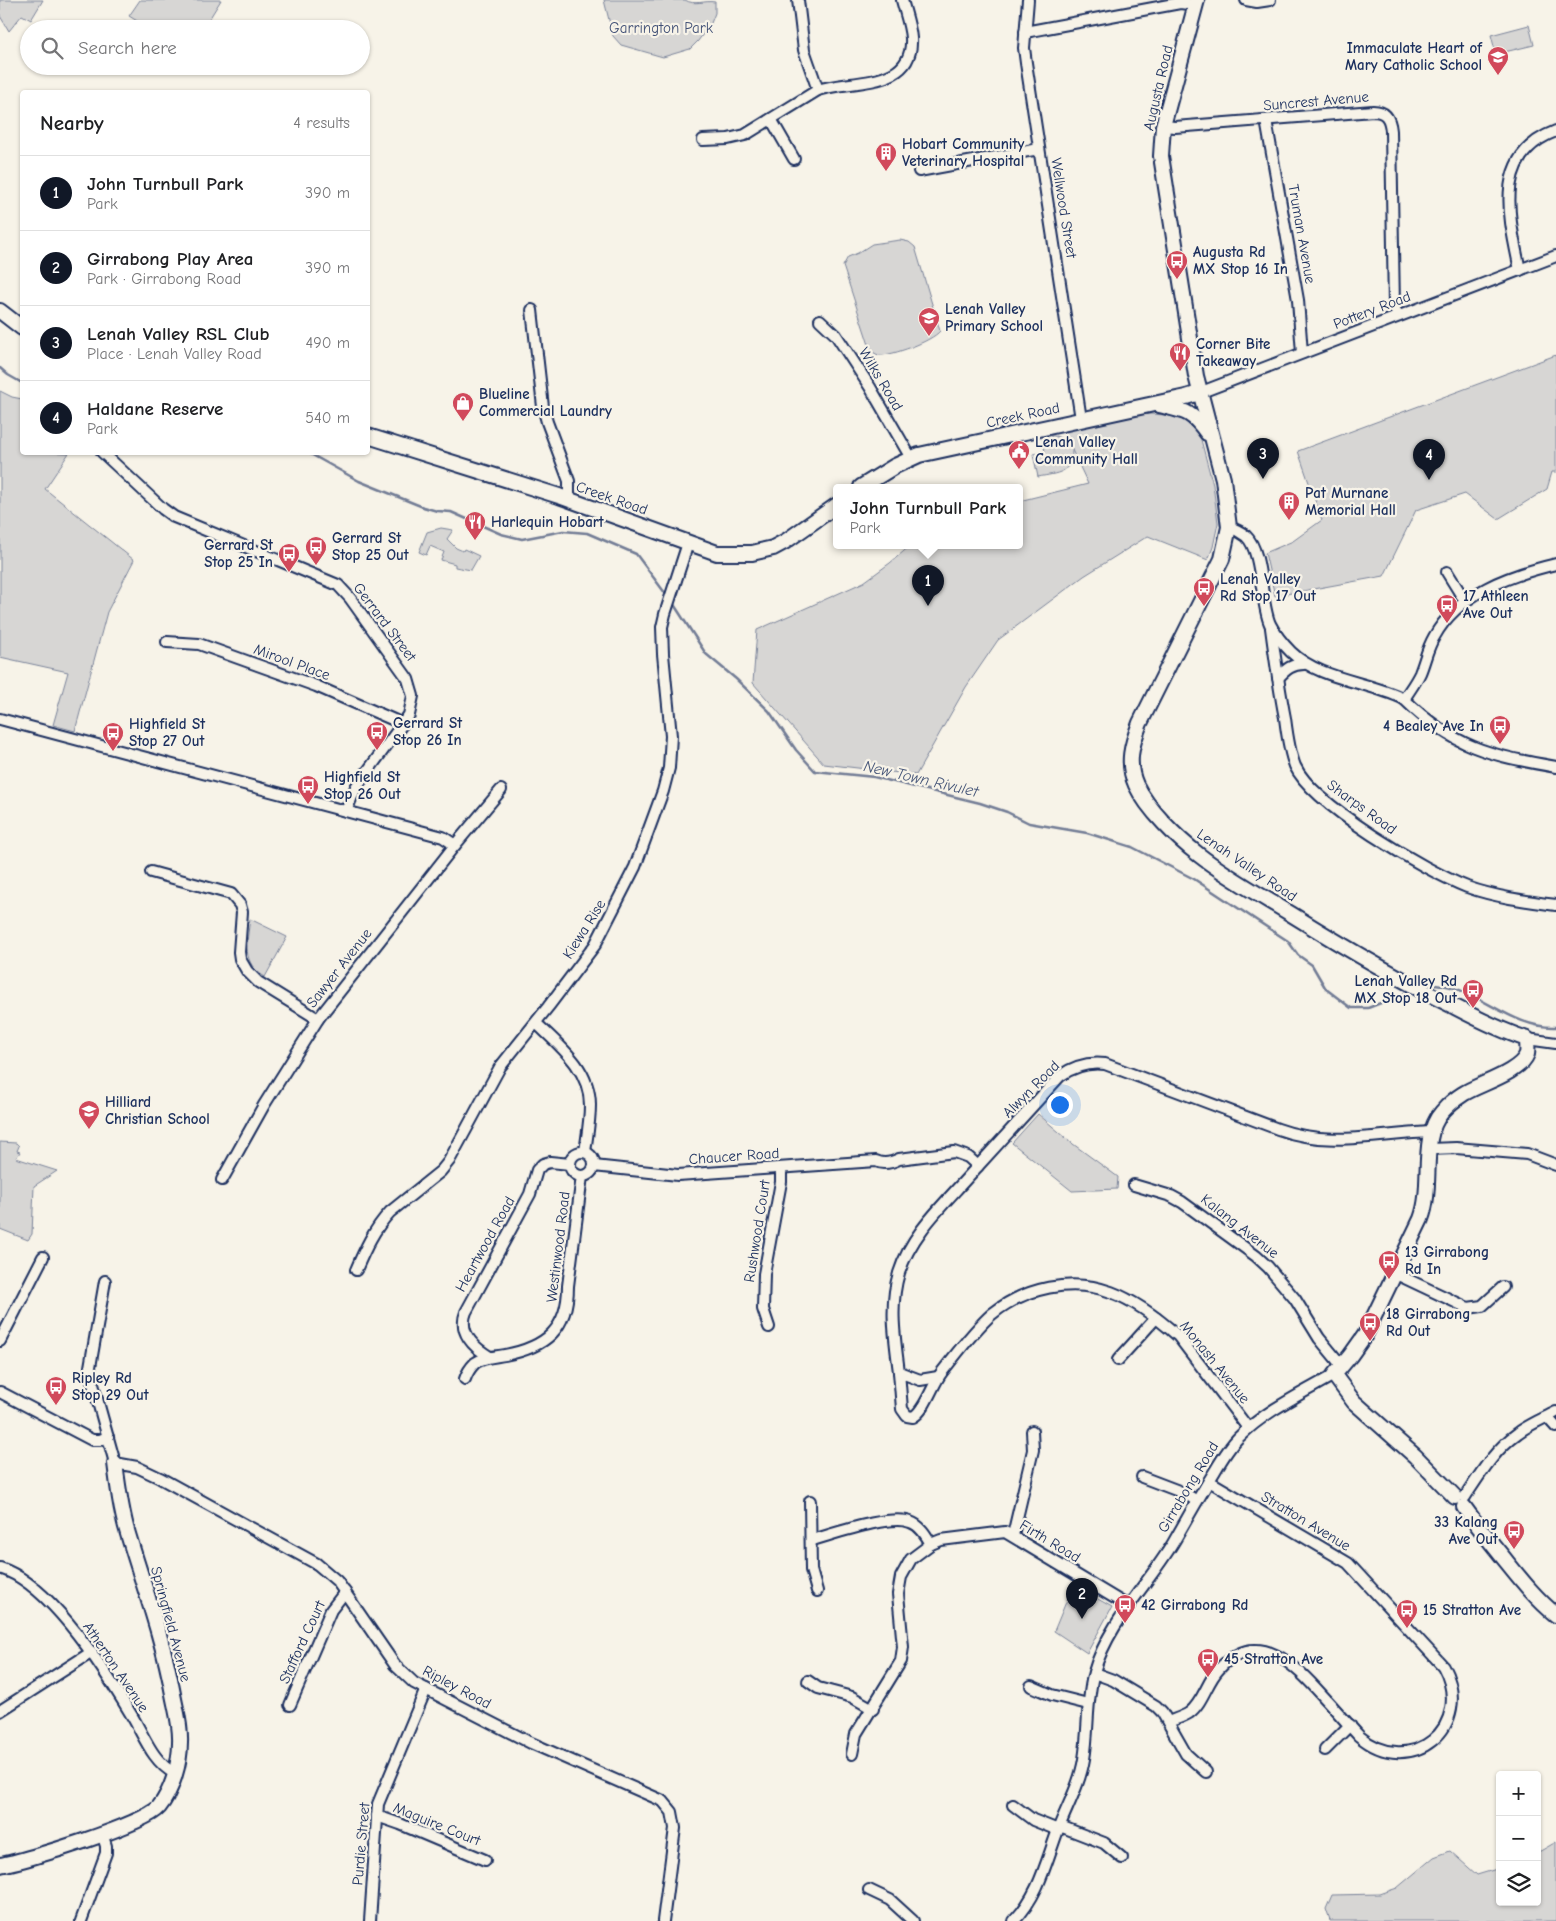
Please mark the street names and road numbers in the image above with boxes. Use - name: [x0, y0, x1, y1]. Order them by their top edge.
- street label: Augusta Road: [1139, 43, 1177, 133]
- street label: Suncrest Avenue: [1262, 87, 1370, 115]
- street label: Wellwood Street: [1047, 157, 1081, 260]
- street label: Truman Avenue: [1284, 183, 1320, 286]
- street label: Pottery Road: [1331, 287, 1413, 333]
- street label: Wilks Road: [855, 344, 907, 414]
- street label: Creek Road: [985, 398, 1061, 432]
- street label: Creek Road: [574, 477, 650, 519]
- street label: Gerrard Street: [350, 579, 421, 665]
- street label: Mirool Place: [251, 640, 333, 684]
- street label: Sharps Road: [1324, 776, 1400, 838]
- street label: Lenah Valley Road: [1193, 825, 1301, 905]
- street label: Kiewa Rise: [559, 895, 610, 962]
- street label: Sawyer Avenue: [302, 924, 376, 1011]
- street label: Alwyn Road: [999, 1057, 1063, 1121]
- street label: Chaucer Road: [688, 1144, 780, 1168]
- street label: Rushwood Court: [740, 1178, 774, 1284]
- street label: Westinwood Road: [542, 1190, 574, 1304]
- street label: Kalang Avenue: [1197, 1190, 1283, 1262]
- street label: Heartwood Road: [451, 1193, 519, 1295]
- street label: Monash Avenue: [1176, 1317, 1254, 1407]
- street label: Girrabong Road: [1154, 1438, 1222, 1536]
- street label: Stratton Avenue: [1258, 1487, 1354, 1555]
- street label: Firth Road: [1016, 1516, 1084, 1566]
- street label: Springfield Avenue: [147, 1564, 195, 1684]
- street label: Stafford Court: [275, 1597, 329, 1686]
- street label: Atherton Avenue: [79, 1618, 153, 1716]
- street label: Ripley Road: [420, 1661, 494, 1713]
- street label: Maguire Court: [391, 1798, 484, 1850]
- street label: Purdie Street: [348, 1801, 374, 1886]

